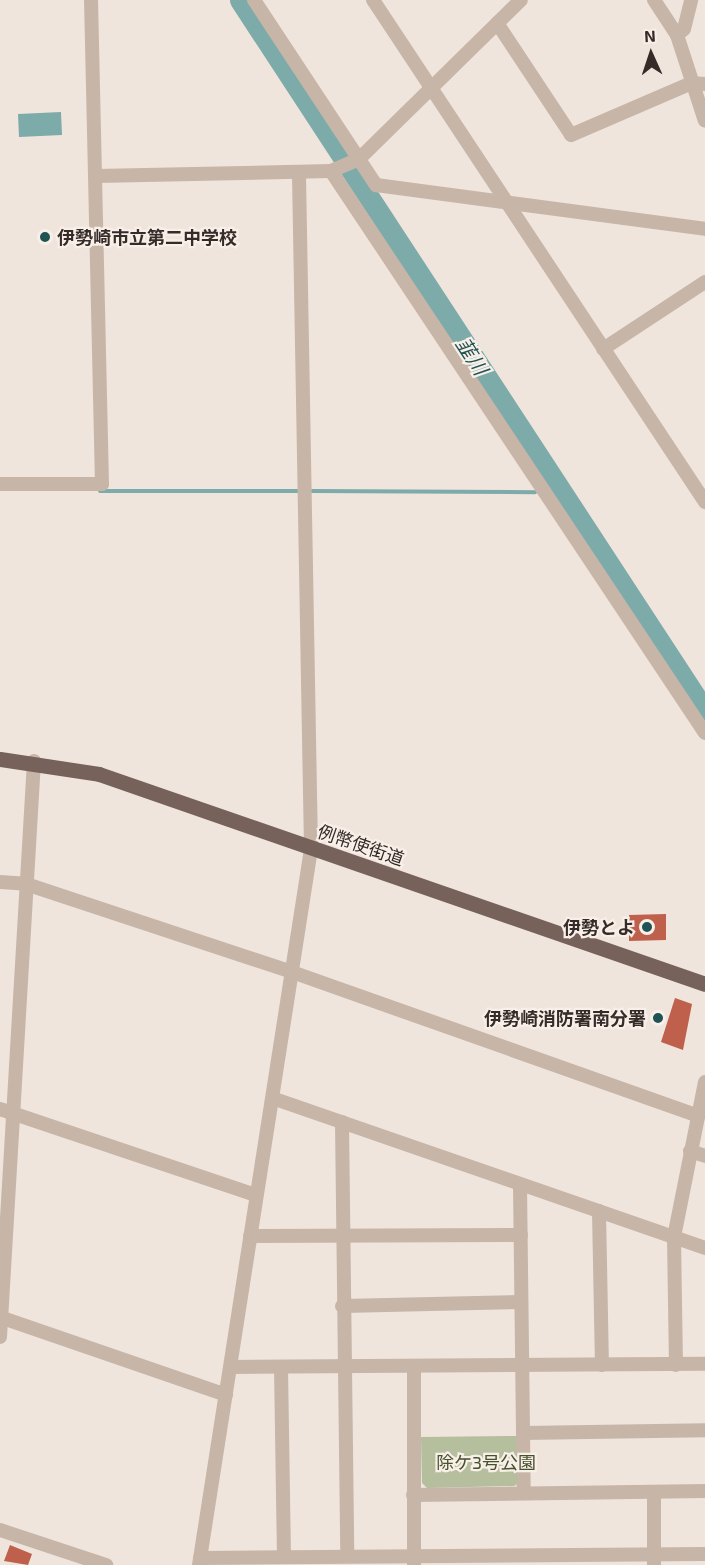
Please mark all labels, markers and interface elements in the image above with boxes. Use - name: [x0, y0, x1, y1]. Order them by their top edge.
- north arrow: [621, 24, 681, 84]
- text: N: [644, 26, 656, 45]
- place label: 伊勢崎市立第二中学校: [57, 226, 237, 248]
- marker: 伊勢崎市立第二中学校: [38, 230, 52, 244]
- water label: 韮川: [451, 333, 493, 379]
- street label: 例幣使街道: [315, 820, 407, 870]
- place label: 伊勢とよ: [563, 916, 635, 938]
- marker: 伊勢とよ: [640, 920, 654, 934]
- place label: 伊勢崎消防署南分署: [484, 1007, 646, 1029]
- marker: 伊勢崎消防署南分署: [651, 1011, 665, 1025]
- park label: 除ケ3号公園: [436, 1451, 536, 1473]

